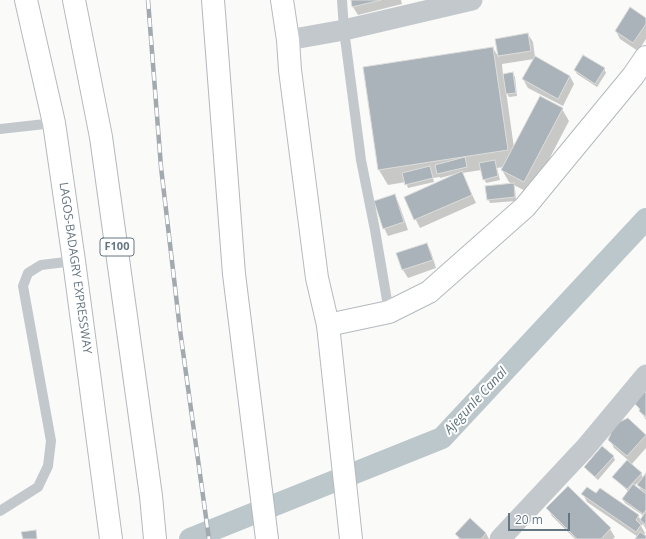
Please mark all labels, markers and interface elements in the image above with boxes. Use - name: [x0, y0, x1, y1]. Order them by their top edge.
- street label: LAGOS-BADAGRY EXPRESSWAY: [56, 181, 94, 355]
- road number: F100: [100, 238, 134, 256]
- water label: Ajegunle Canal: [441, 365, 511, 437]
- scale bar: [510, 505, 572, 531]
- text: 20 m: [515, 511, 543, 528]

